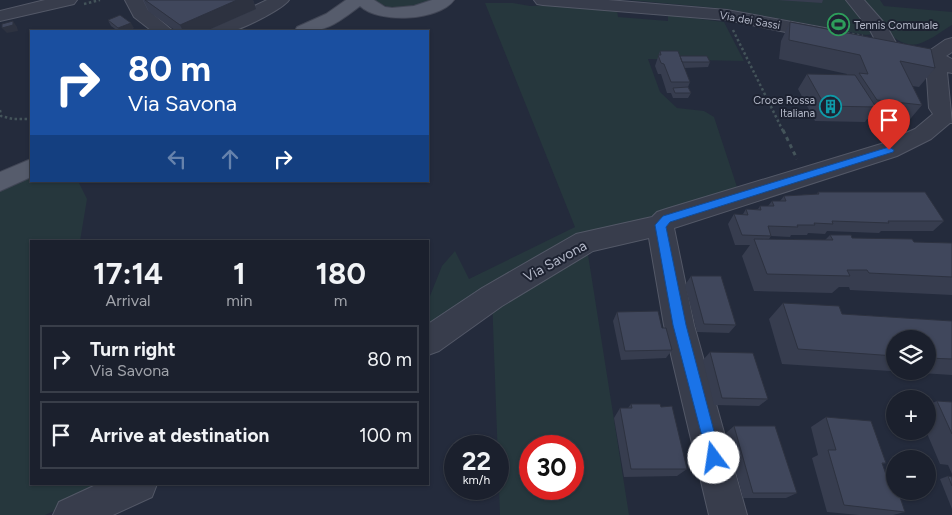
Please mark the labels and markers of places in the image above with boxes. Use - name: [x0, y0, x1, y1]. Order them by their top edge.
- sports icon: Tennis Comunale: [826, 13, 850, 37]
- place label: Tennis Comunale: [854, 19, 938, 32]
- place label: Croce Rossa Italiana: [753, 94, 815, 120]
- building icon: Croce Rossa Italiana: [819, 94, 843, 118]
- pin: [868, 99, 910, 150]

